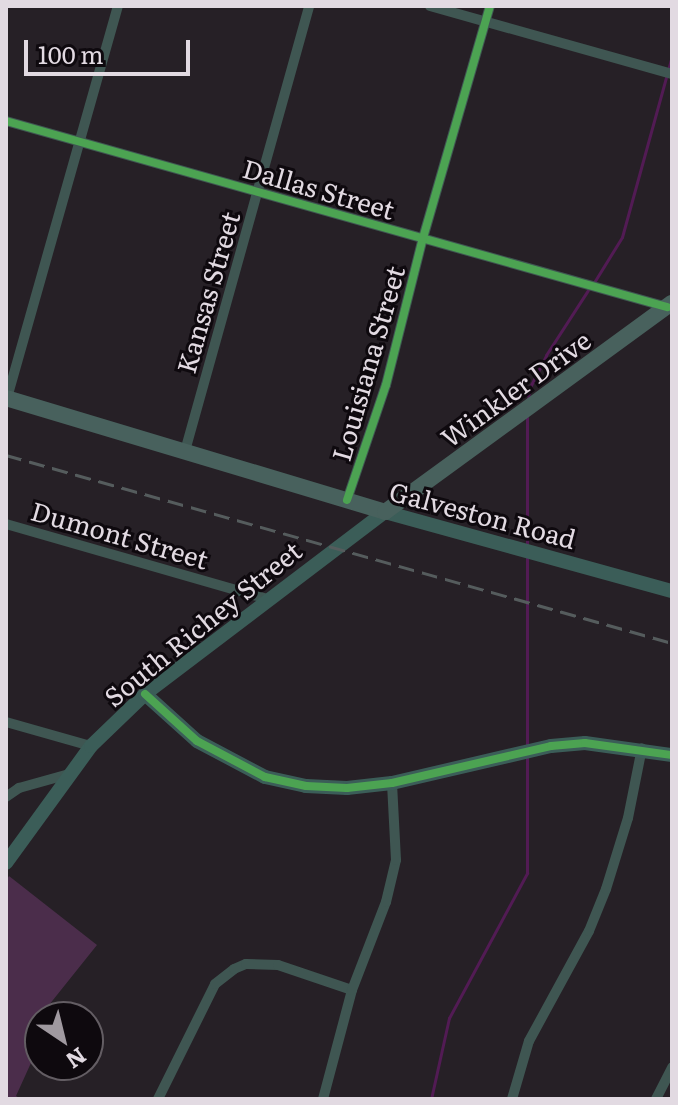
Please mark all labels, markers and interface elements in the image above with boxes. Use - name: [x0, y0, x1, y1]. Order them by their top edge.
- scale bar: [28, 24, 194, 74]
- text: 100 m: [38, 36, 104, 71]
- street label: Dallas Street: [240, 151, 398, 225]
- street label: Kansas Street: [169, 208, 245, 376]
- street label: Louisiana Street: [324, 262, 410, 464]
- street label: Winkler Drive: [434, 323, 596, 453]
- street label: Galveston Road: [386, 474, 580, 554]
- street label: Dumont Street: [28, 494, 212, 574]
- street label: South Richey Street: [97, 534, 307, 712]
- north arrow: [24, 1001, 104, 1081]
- text: N: [60, 1041, 94, 1078]

